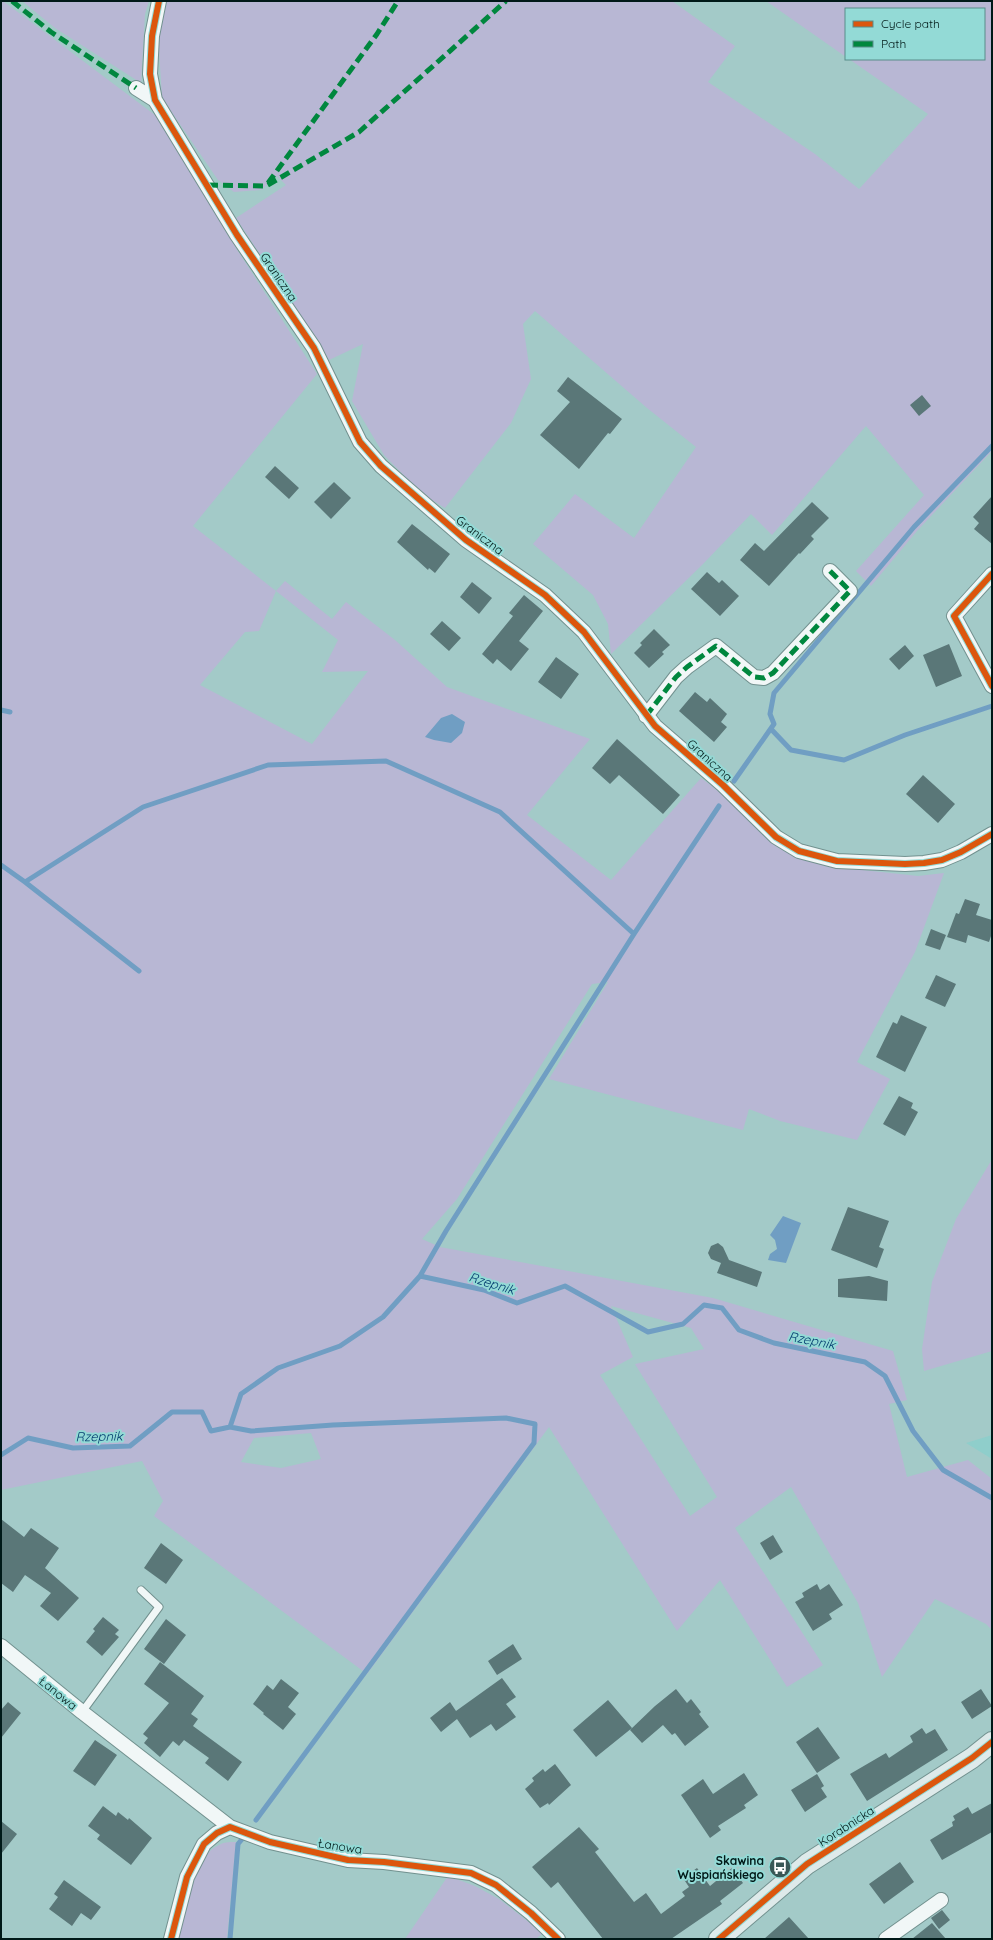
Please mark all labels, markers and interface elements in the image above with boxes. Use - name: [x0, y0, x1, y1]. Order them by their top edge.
- legend: [845, 8, 985, 60]
- text: Cycle path: [881, 16, 940, 31]
- text: Path: [881, 36, 906, 51]
- street label: Graniczna: [257, 250, 301, 304]
- street label: Graniczna: [453, 512, 507, 558]
- street label: Graniczna: [684, 736, 736, 784]
- water label: Rzepnik: [467, 1268, 518, 1298]
- water label: Rzepnik: [787, 1328, 838, 1353]
- water label: Rzepnik: [75, 1428, 124, 1444]
- street label: Łanowa: [36, 1673, 80, 1713]
- street label: Korabnicka: [815, 1802, 877, 1850]
- street label: Łanowa: [317, 1835, 363, 1857]
- place label: Skawina Wyspiańskiego: [678, 1853, 765, 1882]
- bus stop icon: Skawina Wyspiańskiego: [767, 1854, 793, 1880]

